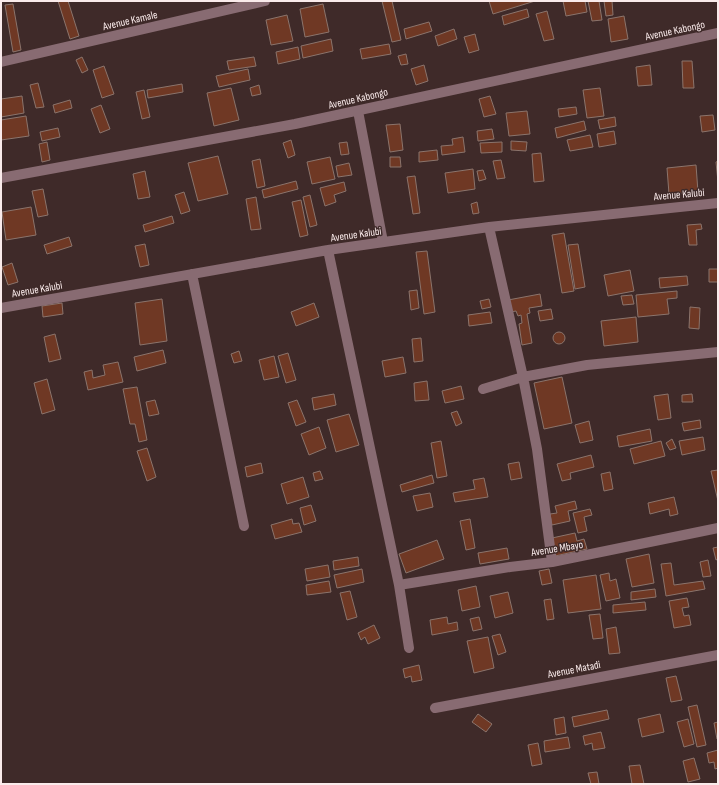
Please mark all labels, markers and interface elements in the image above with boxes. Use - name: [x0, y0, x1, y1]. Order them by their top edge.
- street label: Avenue Kamale: [101, 8, 159, 33]
- street label: Avenue Kabongo: [643, 18, 706, 43]
- street label: Avenue Kabongo: [326, 85, 389, 112]
- street label: Avenue Kalubi: [652, 186, 705, 203]
- street label: Avenue Kalubi: [329, 225, 382, 245]
- street label: Avenue Kalubi: [10, 279, 63, 301]
- street label: Avenue Mbayo: [529, 538, 585, 559]
- street label: Avenue Matadi: [546, 658, 602, 681]

